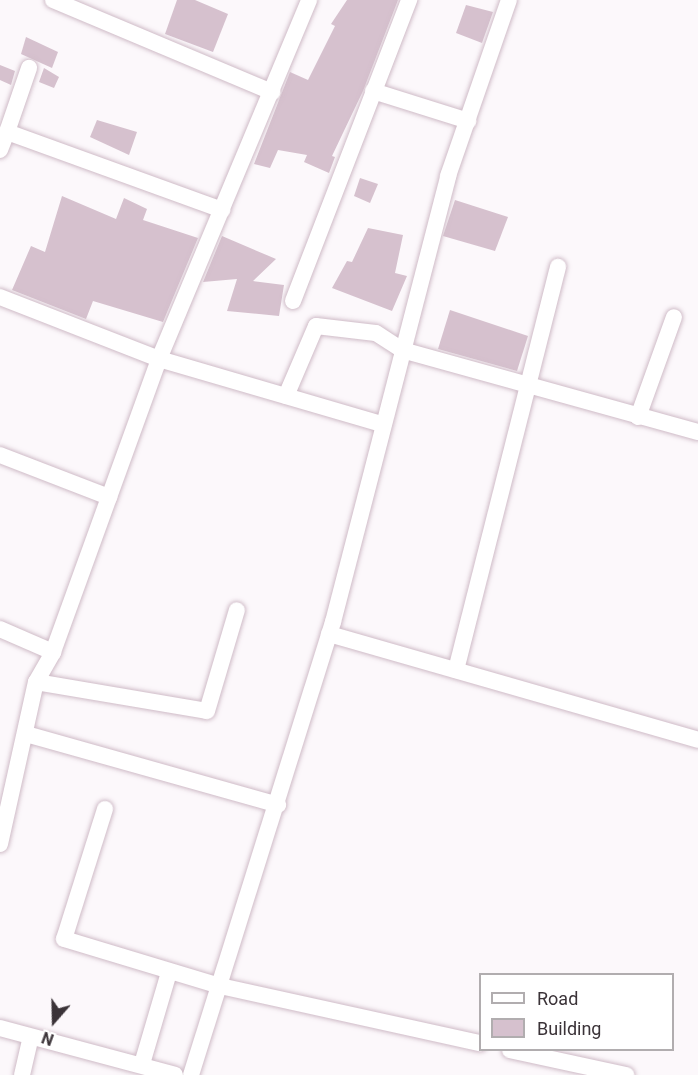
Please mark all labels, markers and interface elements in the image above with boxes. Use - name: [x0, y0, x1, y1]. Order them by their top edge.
- legend: [479, 973, 674, 1051]
- text: Road: [537, 988, 578, 1009]
- north arrow: [24, 991, 84, 1051]
- text: Building: [537, 1018, 601, 1039]
- text: N: [39, 1028, 56, 1049]

